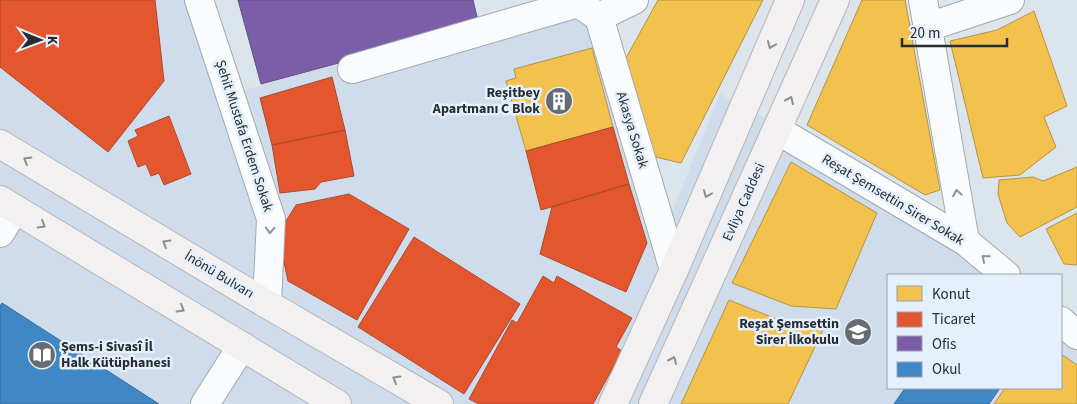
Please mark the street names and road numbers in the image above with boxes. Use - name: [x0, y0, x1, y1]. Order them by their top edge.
- street label: Şehit Mustafa Erdem Sokak: [210, 57, 278, 215]
- street label: Akasya Sokak: [611, 89, 653, 171]
- street label: Reşat Şemsettin Sirer Sokak: [818, 149, 968, 251]
- street label: Evliya Caddesi: [718, 160, 770, 244]
- street label: İnönü Bulvarı: [180, 246, 258, 304]

